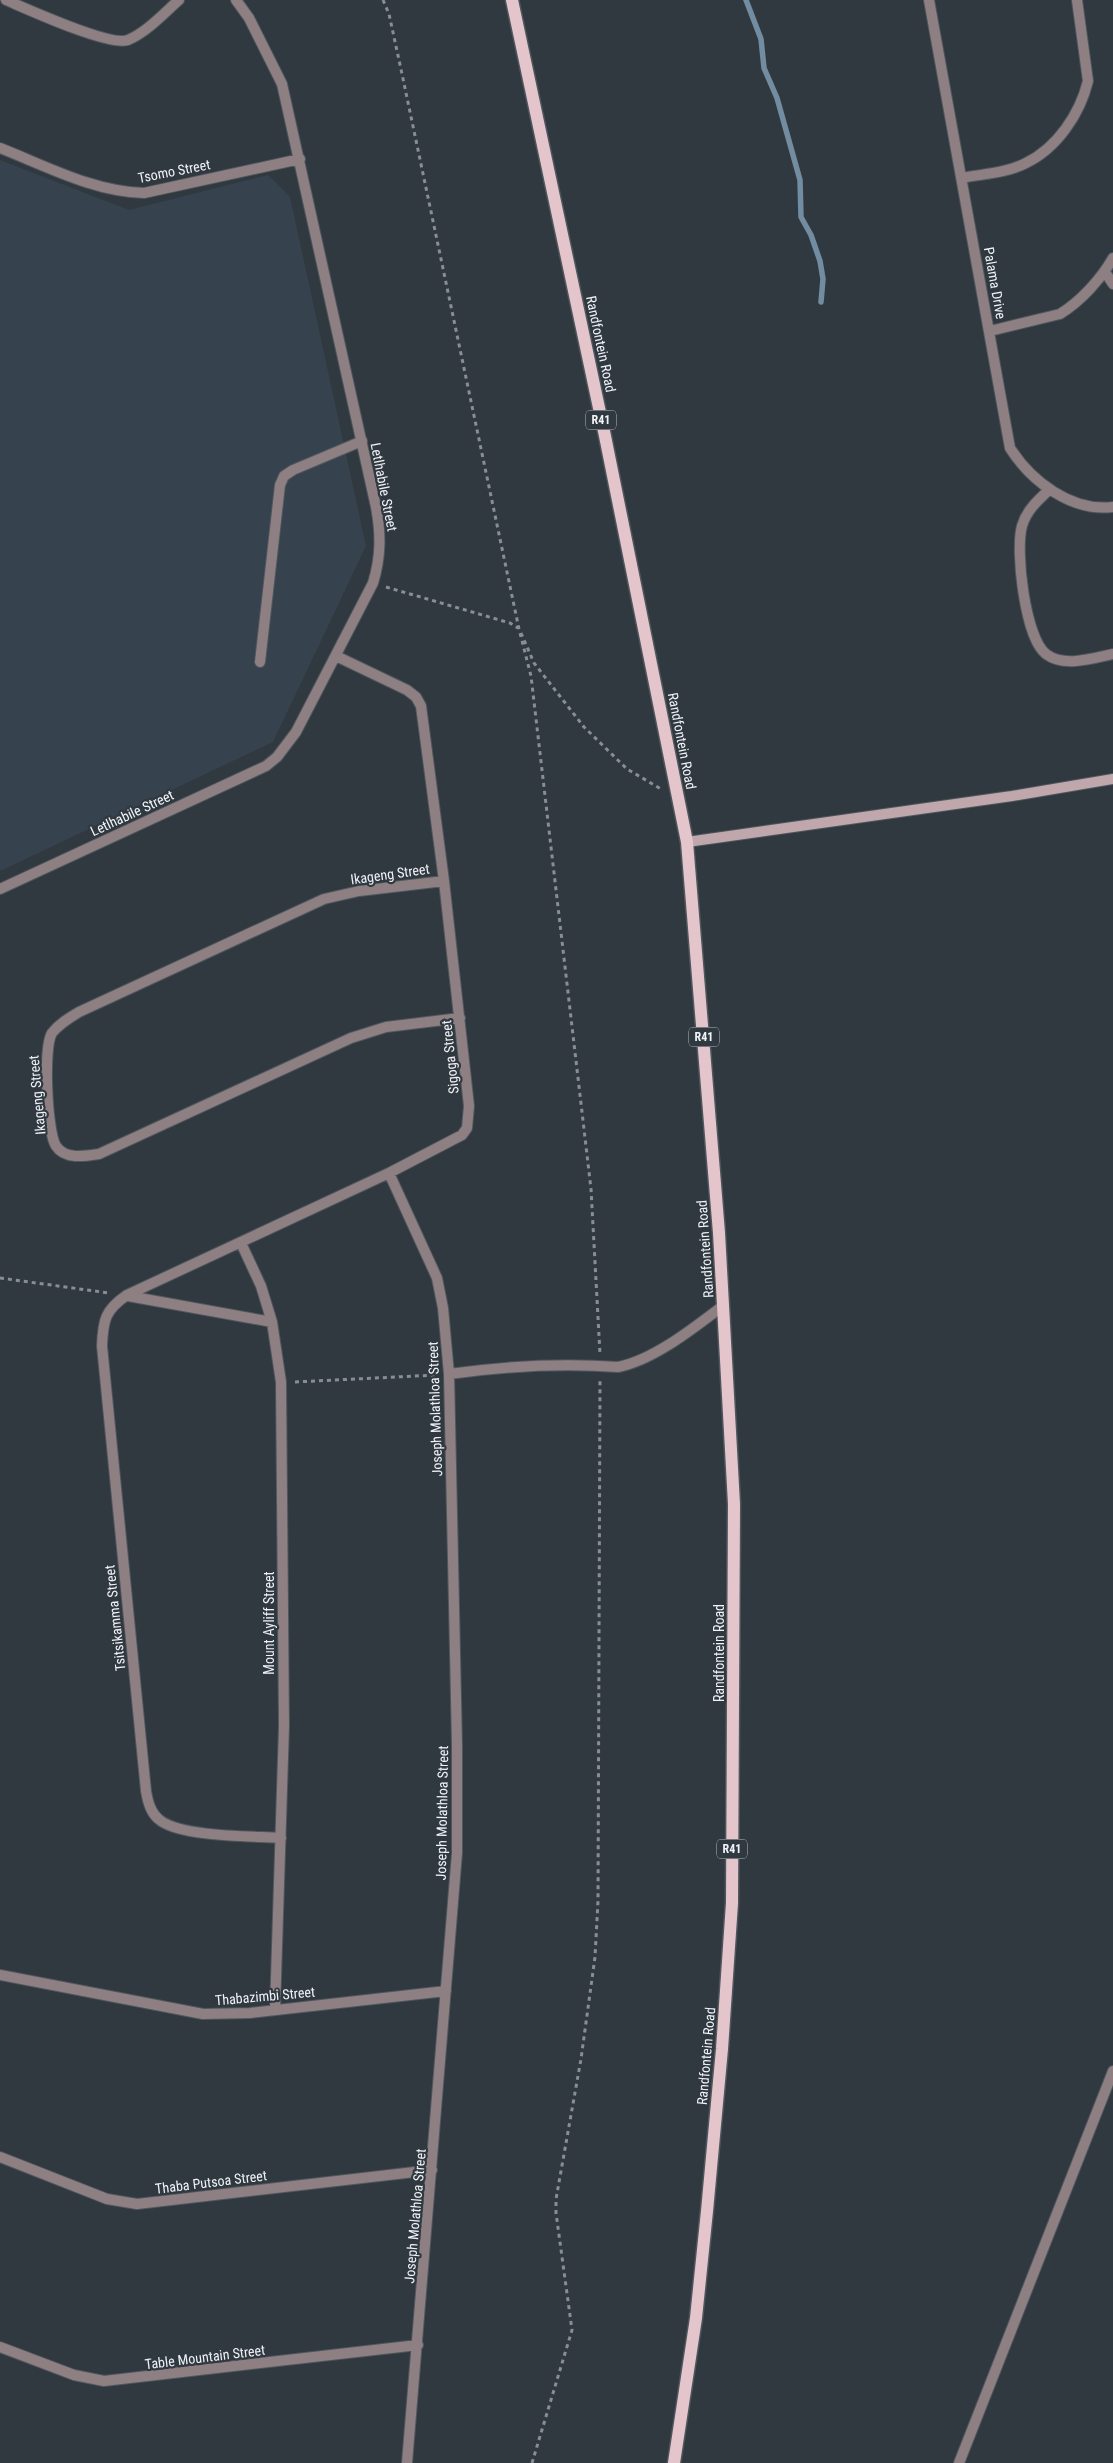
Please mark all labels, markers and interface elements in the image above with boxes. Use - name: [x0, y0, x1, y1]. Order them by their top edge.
- street label: Tsomo Street: [136, 156, 212, 186]
- street label: Palama Drive: [981, 246, 1009, 321]
- street label: Randfontein Road: [583, 294, 619, 394]
- road number: R41: [586, 410, 616, 430]
- street label: Letlhabile Street: [368, 441, 400, 533]
- street label: Randfontein Road: [665, 691, 699, 791]
- street label: Letlhabile Street: [88, 787, 176, 839]
- street label: Ikageng Street: [349, 861, 431, 887]
- street label: Sigoga Street: [438, 1019, 462, 1095]
- road number: R41: [689, 1028, 719, 1046]
- street label: Ikageng Street: [26, 1055, 48, 1135]
- street label: Randfontein Road: [694, 1199, 716, 1299]
- street label: Joseph Molathloa Street: [425, 1341, 445, 1477]
- street label: Tsitsikamma Street: [101, 1564, 129, 1672]
- street label: Mount Ayliff Street: [261, 1571, 277, 1675]
- street label: Randfontein Road: [711, 1604, 727, 1702]
- street label: Joseph Molathloa Street: [433, 1745, 451, 1881]
- road number: R41: [717, 1840, 747, 1858]
- street label: Thabazimbi Street: [214, 1984, 316, 2008]
- street label: Randfontein Road: [694, 2006, 718, 2106]
- street label: Joseph Molathloa Street: [401, 2148, 429, 2284]
- street label: Thaba Putsoa Street: [154, 2167, 268, 2197]
- street label: Table Mountain Street: [144, 2342, 266, 2372]

